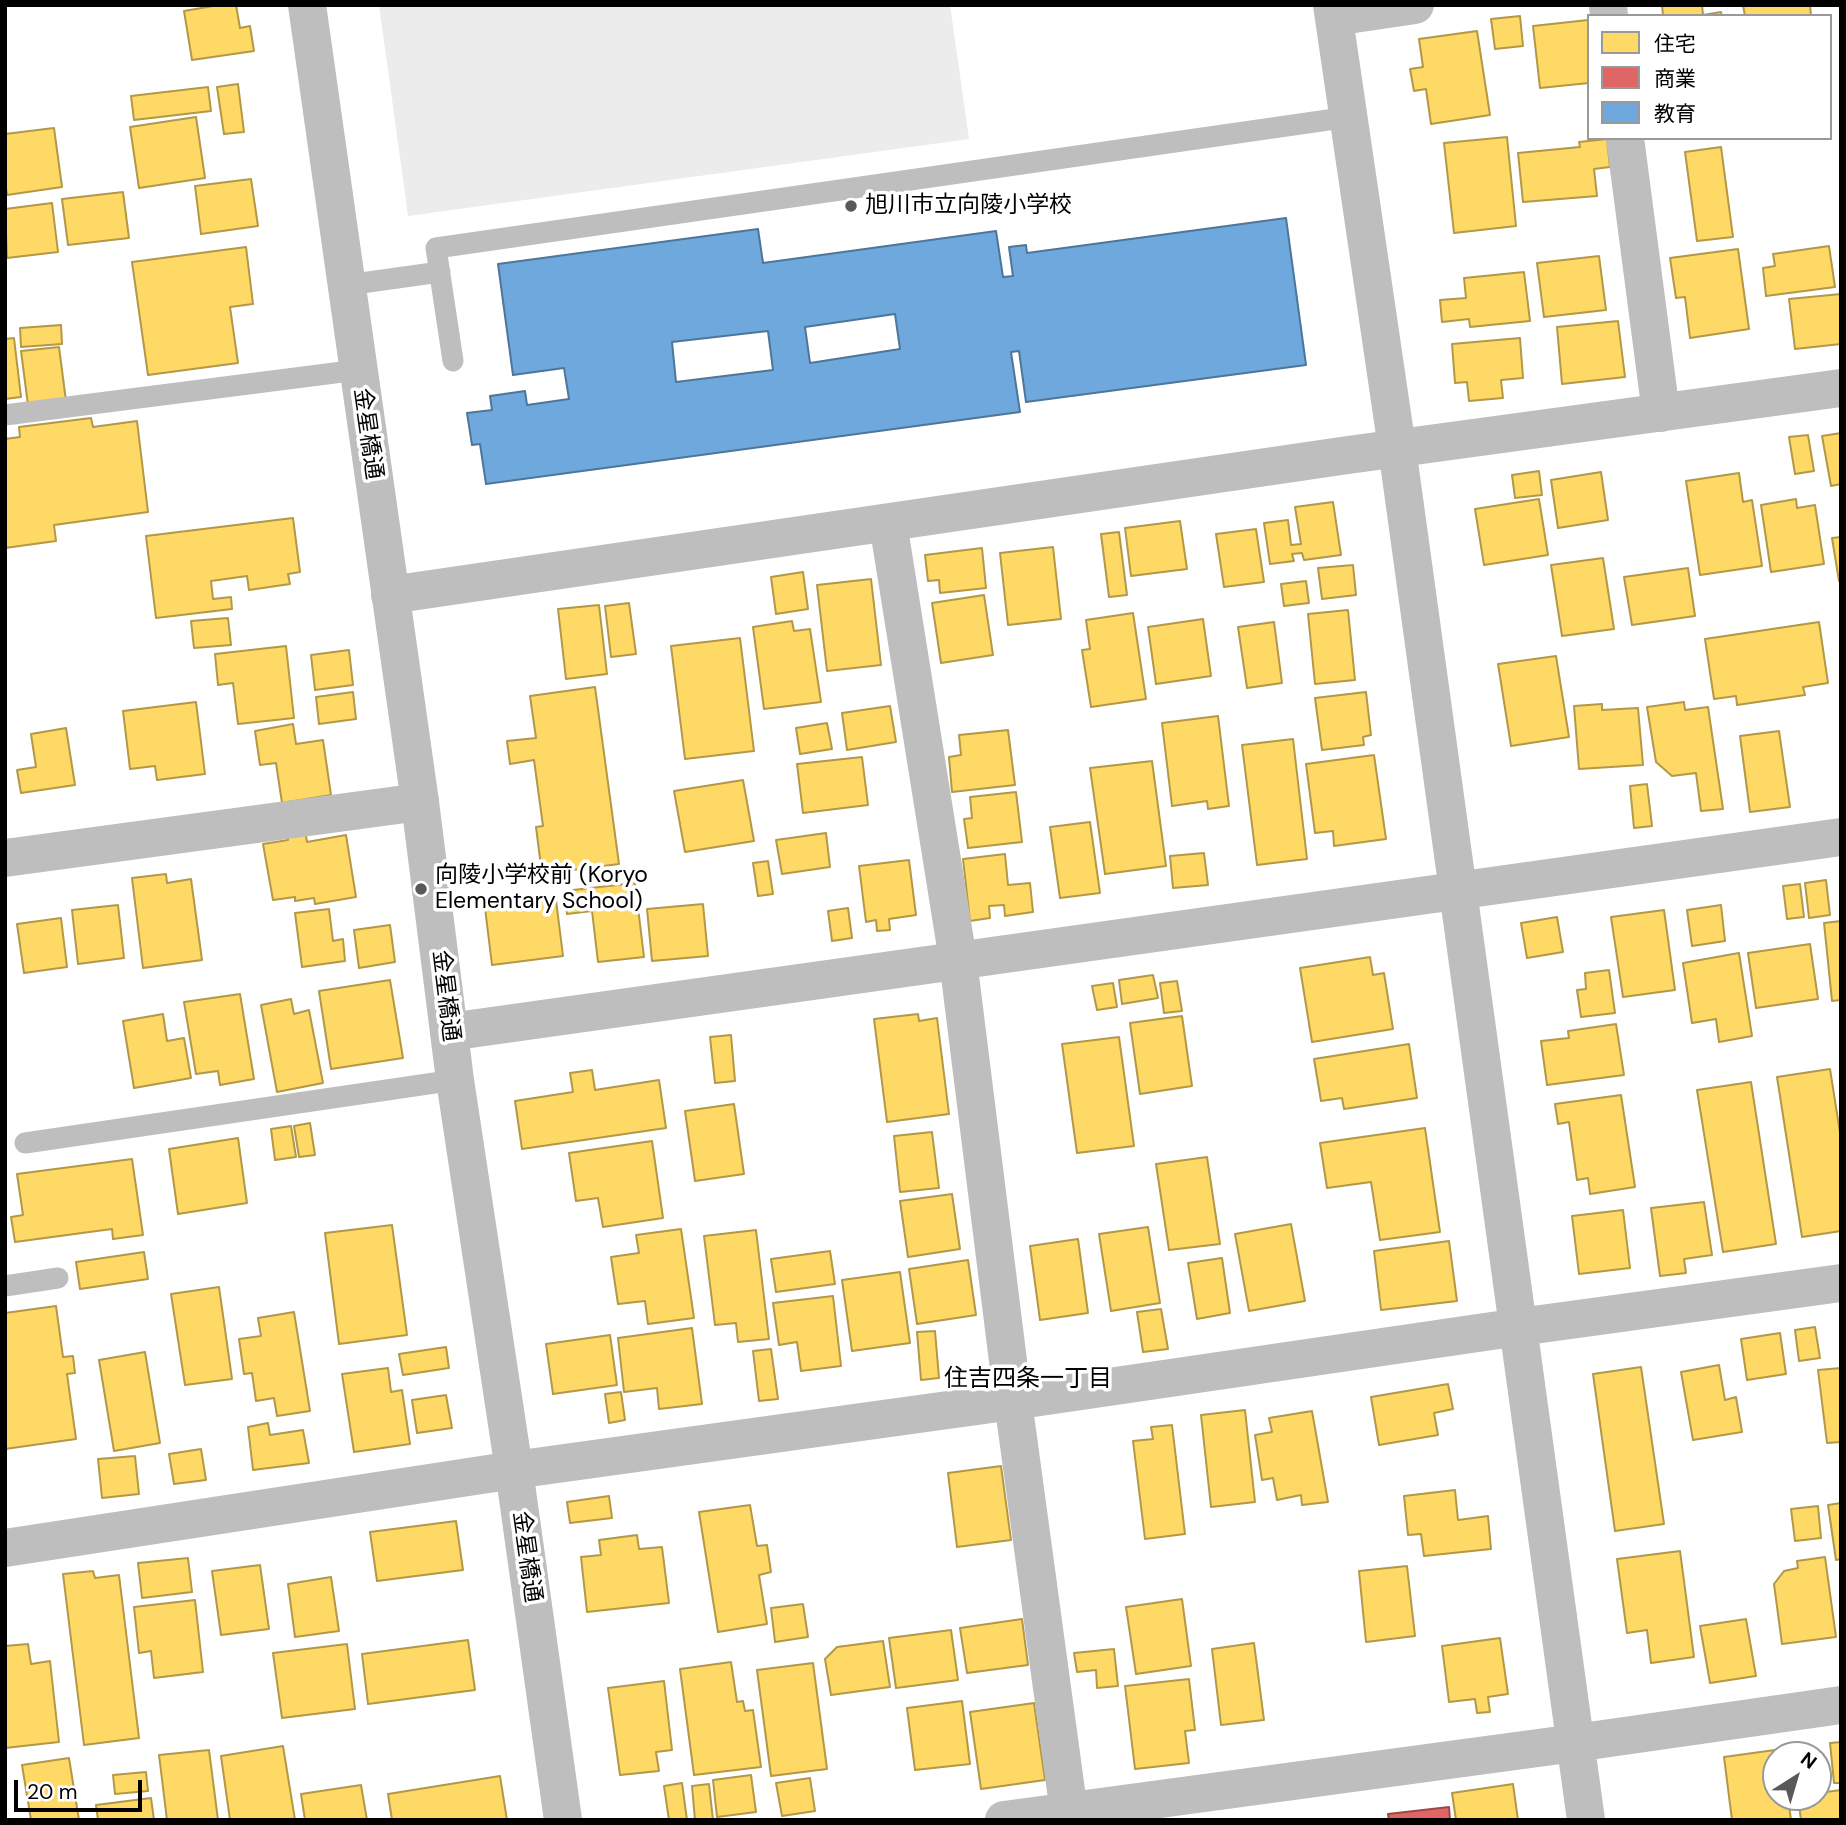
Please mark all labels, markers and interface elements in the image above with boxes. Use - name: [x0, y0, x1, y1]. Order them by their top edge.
- legend: [1587, 14, 1832, 140]
- text: 住宅: [1654, 30, 1696, 58]
- text: 商業: [1654, 65, 1696, 93]
- text: 教育: [1654, 100, 1696, 128]
- place label: 旭川市立向陵小学校: [865, 192, 1072, 220]
- marker: 旭川市立向陵小学校: [843, 198, 859, 214]
- street label: 金星橋通: [347, 387, 387, 481]
- place label: 向陵小学校前 (Koryo Elementary School): [435, 862, 648, 916]
- marker: 向陵小学校前 (Koryo Elementary School): [413, 881, 429, 897]
- street label: 金星橋通: [426, 949, 464, 1043]
- district label: 住吉四条一丁目: [944, 1366, 1112, 1394]
- street label: 金星橋通: [506, 1510, 546, 1604]
- north arrow: [1762, 1741, 1832, 1811]
- text: N: [1796, 1746, 1822, 1775]
- scale bar: [18, 1766, 145, 1810]
- text: 20 m: [27, 1778, 78, 1806]

